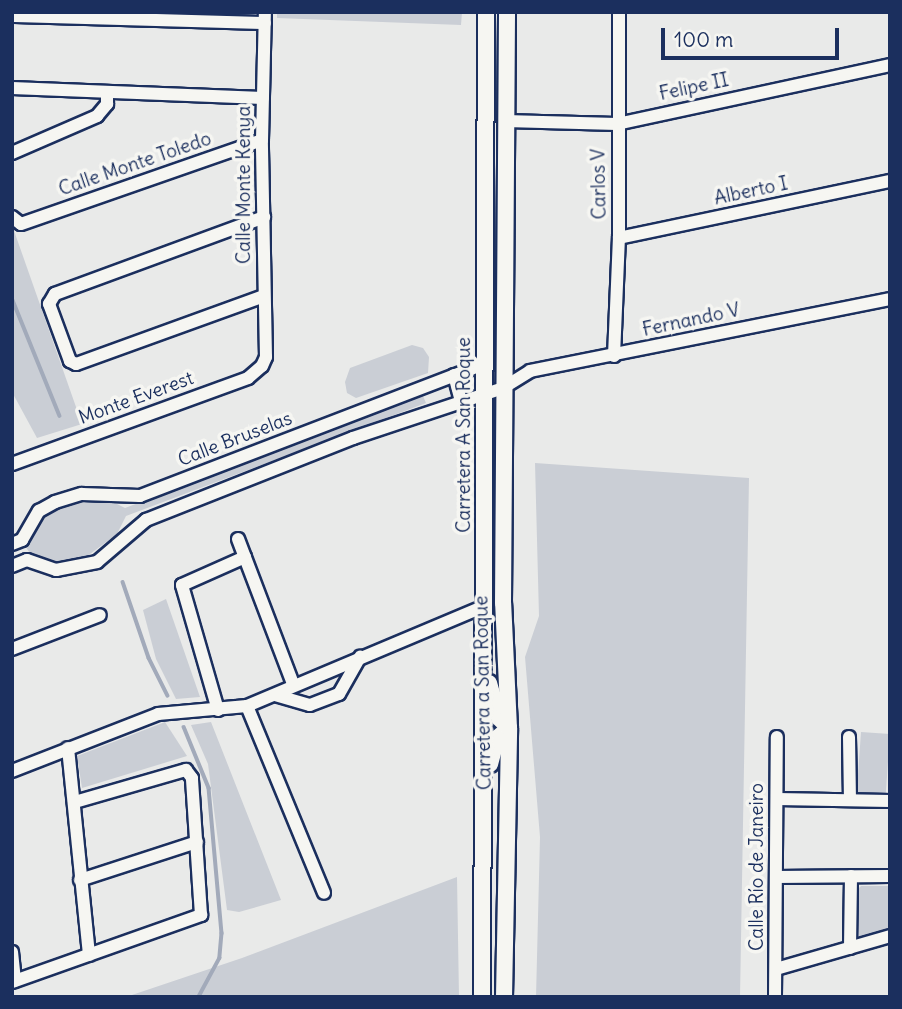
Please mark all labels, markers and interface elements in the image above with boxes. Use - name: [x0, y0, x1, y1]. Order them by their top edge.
- scale bar: [664, 14, 842, 58]
- text: 100 m: [674, 26, 733, 53]
- street label: Felipe II: [657, 69, 731, 105]
- street label: Calle Monte Kenya: [233, 106, 255, 264]
- street label: Calle Monte Toledo: [56, 127, 214, 201]
- street label: Carlos V: [587, 148, 611, 220]
- street label: Alberto I: [712, 172, 790, 210]
- street label: Fernando V: [640, 299, 742, 341]
- street label: Carretera A San Roque: [453, 337, 475, 533]
- street label: Monte Everest: [75, 367, 197, 429]
- street label: Calle Bruselas: [175, 407, 295, 471]
- street label: Carretera a San Roque: [470, 596, 496, 790]
- street label: Calle Río de Janeiro: [746, 783, 768, 951]

